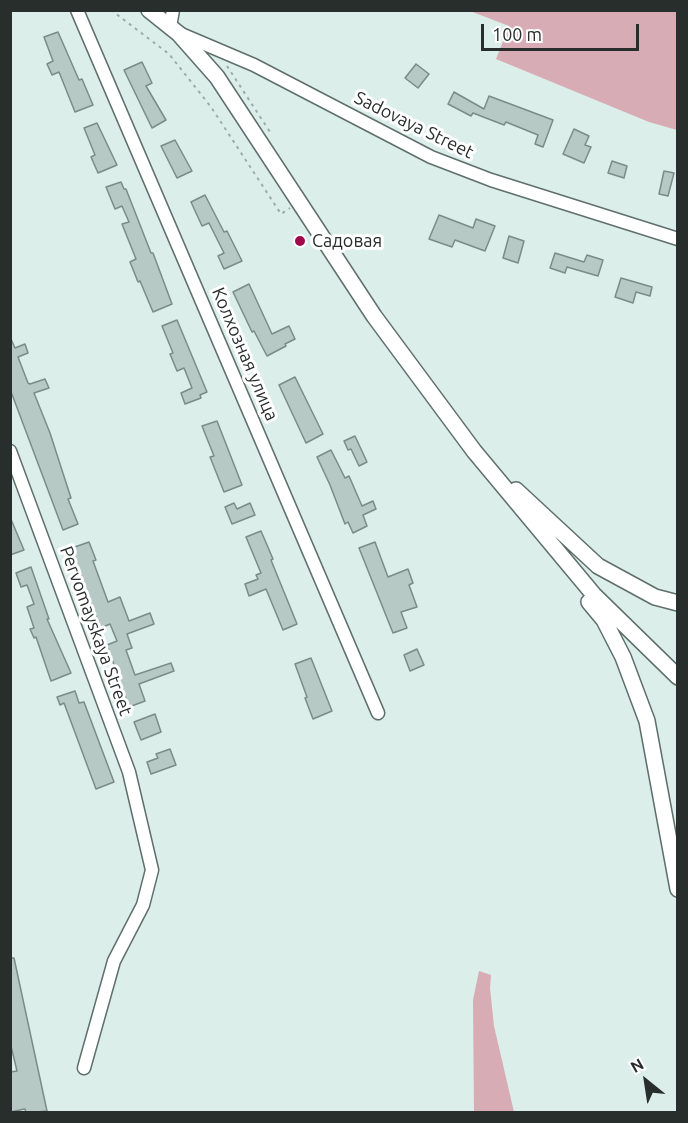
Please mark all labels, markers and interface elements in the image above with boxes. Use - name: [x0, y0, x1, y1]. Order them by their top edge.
- scale bar: [484, 12, 642, 50]
- text: 100 m: [492, 24, 542, 44]
- street label: Sadovaya Street: [351, 87, 477, 163]
- place label: Садовая: [312, 230, 382, 252]
- marker: Садовая: [293, 234, 307, 248]
- street label: Колхозная улица: [207, 284, 283, 424]
- street label: Pervomayskaya Street: [55, 543, 137, 719]
- north arrow: [616, 1051, 676, 1111]
- text: N: [627, 1055, 647, 1076]

